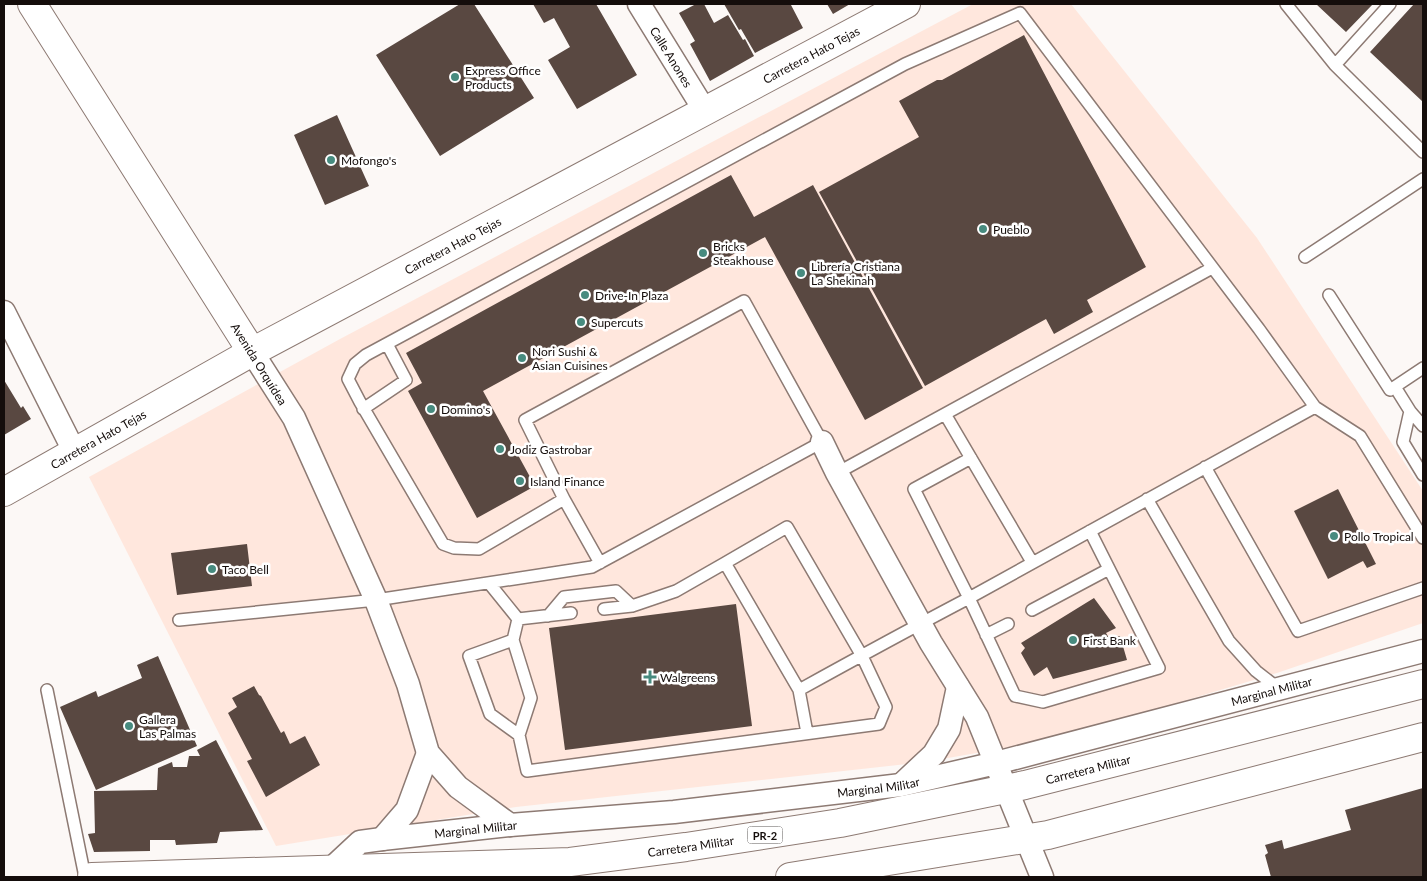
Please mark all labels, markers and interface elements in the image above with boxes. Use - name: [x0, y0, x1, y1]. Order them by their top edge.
- street label: Carretera Hato Tejas: [760, 23, 862, 86]
- street label: Calle Anones: [647, 24, 696, 90]
- place label: Express Office Products: [465, 63, 541, 92]
- marker: Express Office Products: [449, 71, 461, 83]
- place label: Mofongo's: [341, 153, 396, 168]
- marker: Mofongo's: [325, 154, 337, 166]
- street label: Carretera Hato Tejas: [402, 213, 504, 277]
- place label: Pueblo: [993, 222, 1030, 237]
- marker: Pueblo: [977, 223, 989, 235]
- place label: Bricks Steakhouse: [713, 239, 774, 268]
- marker: Bricks Steakhouse: [697, 247, 709, 259]
- place label: Librería Cristiana La Shekinah: [811, 259, 900, 288]
- marker: Librería Cristiana La Shekinah: [795, 267, 807, 279]
- place label: Drive-In Plaza: [595, 288, 668, 303]
- marker: Drive-In Plaza: [579, 289, 591, 301]
- place label: Supercuts: [591, 315, 643, 330]
- marker: Supercuts: [575, 316, 587, 328]
- street label: Avenida Orquídea: [228, 320, 290, 408]
- place label: Nori Sushi & Asian Cuisines: [532, 344, 608, 373]
- marker: Nori Sushi & Asian Cuisines: [516, 352, 528, 364]
- place label: Domino's: [441, 402, 490, 417]
- marker: Domino's: [425, 403, 437, 415]
- street label: Carretera Hato Tejas: [48, 406, 149, 472]
- place label: Jodiz Gastrobar: [510, 442, 593, 457]
- marker: Jodiz Gastrobar: [494, 443, 506, 455]
- place label: Island Finance: [530, 474, 605, 489]
- marker: Island Finance: [514, 475, 526, 487]
- place label: Pollo Tropical: [1344, 529, 1414, 544]
- marker: Pollo Tropical: [1328, 530, 1340, 542]
- place label: Taco Bell: [222, 562, 269, 577]
- marker: Taco Bell: [206, 563, 218, 575]
- place label: First Bank: [1083, 633, 1137, 648]
- marker: First Bank: [1067, 634, 1079, 646]
- place label: Walgreens: [660, 670, 715, 685]
- marker: Walgreens: [644, 671, 656, 683]
- street label: Marginal Militar: [1229, 673, 1314, 709]
- place label: Gallera Las Palmas: [139, 712, 196, 741]
- marker: Gallera Las Palmas: [123, 720, 135, 732]
- street label: Carretera Militar: [1044, 751, 1133, 787]
- street label: Marginal Militar: [836, 773, 922, 800]
- street label: Marginal Militar: [433, 817, 518, 841]
- road number: PR-2: [748, 826, 782, 844]
- street label: Carretera Militar: [647, 832, 736, 859]

